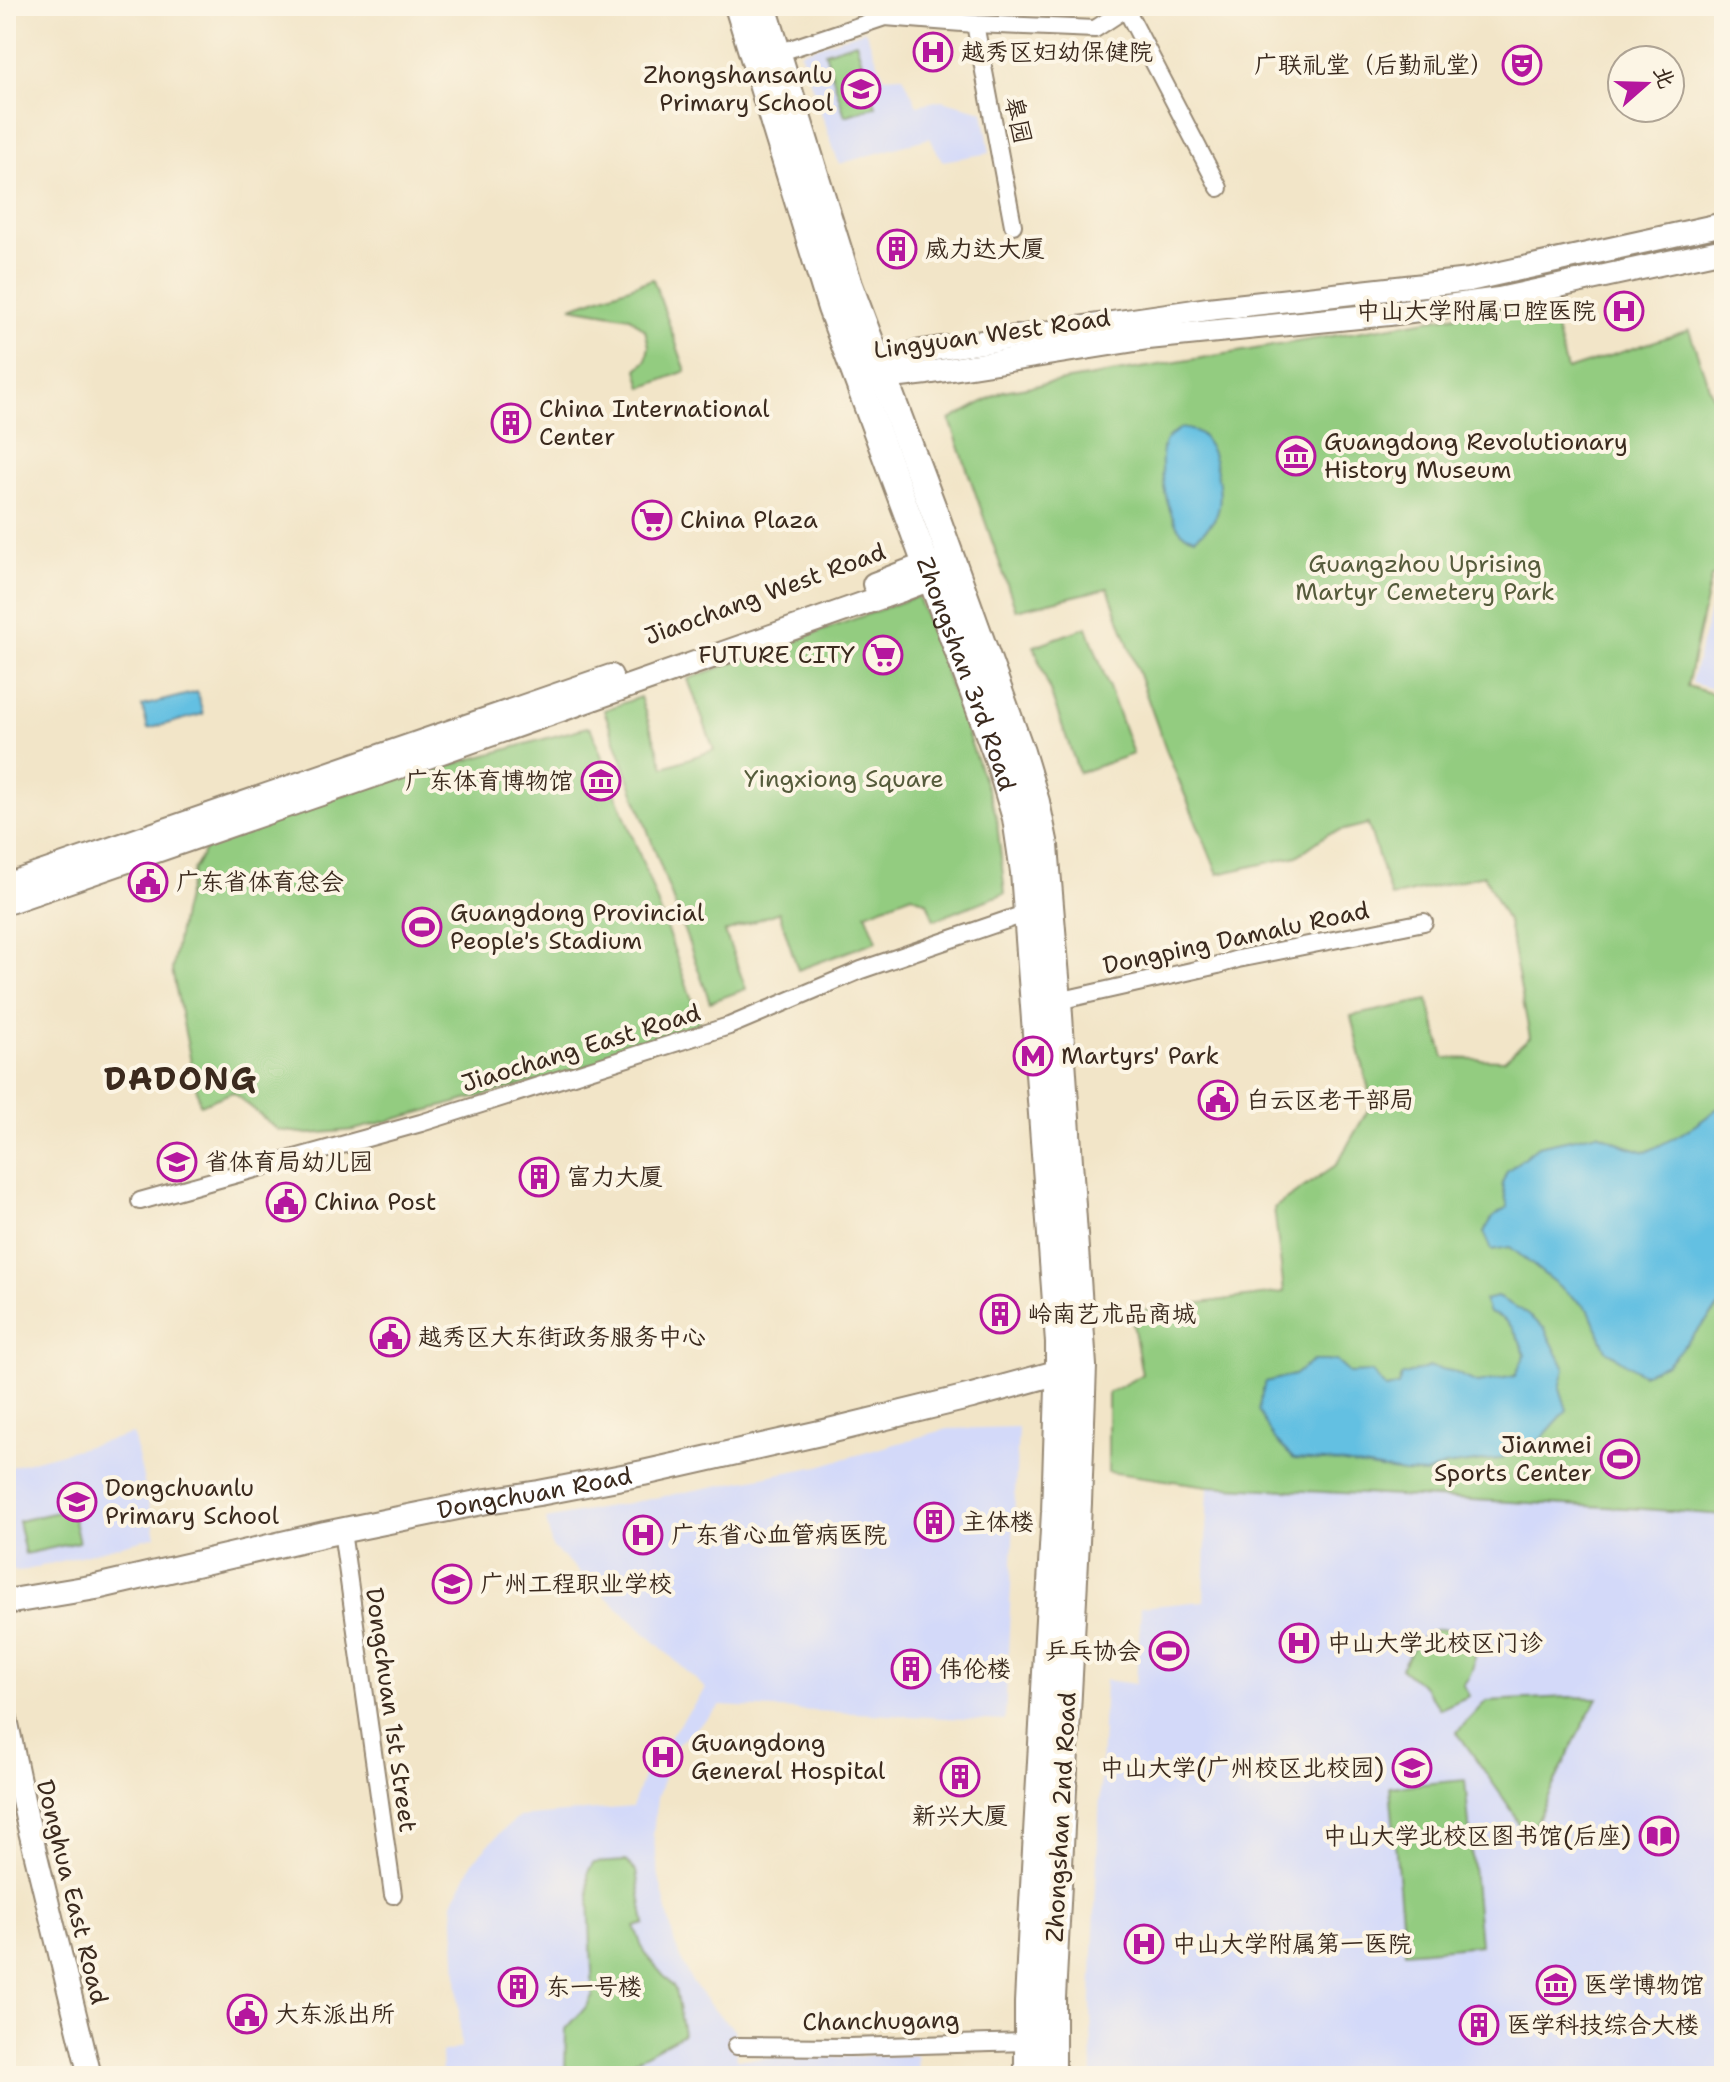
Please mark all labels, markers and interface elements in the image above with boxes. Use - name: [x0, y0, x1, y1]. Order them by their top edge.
- hospital icon: 越秀区妇幼保健院: [912, 31, 954, 73]
- place label: 越秀区妇幼保健院: [961, 36, 1153, 68]
- theatre icon: 广联礼堂（后勤礼堂）: [1501, 44, 1543, 86]
- north arrow: [1606, 44, 1686, 124]
- place label: 广联礼堂（后勤礼堂）: [1254, 49, 1494, 81]
- place label: Zhongshansanlu Primary School: [643, 59, 834, 119]
- text: 北: [1647, 62, 1682, 93]
- school or university icon: Zhongshansanlu Primary School: [840, 68, 882, 110]
- street label: 皋园: [998, 93, 1038, 147]
- building icon: 威力达大厦: [876, 228, 918, 270]
- place label: 威力达大厦: [925, 233, 1045, 265]
- hospital icon: 中山大学附属口腔医院: [1603, 290, 1645, 332]
- place label: 中山大学附属口腔医院: [1356, 295, 1596, 327]
- street label: Lingyuan West Road: [871, 302, 1113, 366]
- place label: China International Center: [539, 393, 770, 453]
- building icon: China International Center: [490, 402, 532, 444]
- place label: Guangdong Revolutionary History Museum: [1324, 426, 1628, 486]
- museum icon: Guangdong Revolutionary History Museum: [1275, 435, 1317, 477]
- supermarket icon: China Plaza: [631, 499, 673, 541]
- place label: China Plaza: [680, 504, 818, 536]
- street label: Jiaochang West Road: [640, 535, 890, 653]
- park label: Guangzhou Uprising Martyr Cemetery Park: [1295, 548, 1555, 608]
- street label: Zhongshan 3rd Road: [909, 552, 1023, 795]
- supermarket icon: FUTURE CITY: [862, 634, 904, 676]
- place label: FUTURE CITY: [698, 639, 855, 671]
- museum icon: 广东体育博物馆: [580, 760, 622, 802]
- park label: Yingxiong Square: [744, 763, 944, 795]
- place label: 广东体育博物馆: [405, 765, 573, 797]
- public building icon: 广东省体育总会: [127, 861, 169, 903]
- place label: 广东省体育总会: [176, 866, 344, 898]
- street label: Dongping Damalu Road: [1100, 894, 1372, 982]
- place label: Guangdong Provincial People's Stadium: [450, 897, 705, 957]
- sports icon: Guangdong Provincial People's Stadium: [401, 906, 443, 948]
- street label: Jiaochang East Road: [458, 996, 704, 1100]
- metro station icon: Martyrs' Park: [1012, 1035, 1054, 1077]
- place label: Martyrs' Park: [1061, 1040, 1219, 1072]
- district label: DADONG: [104, 1057, 258, 1100]
- public building icon: 白云区老干部局: [1197, 1079, 1239, 1121]
- place label: 白云区老干部局: [1246, 1084, 1414, 1116]
- school or university icon: 省体育局幼儿园: [156, 1141, 198, 1183]
- place label: 省体育局幼儿园: [205, 1146, 373, 1178]
- building icon: 富力大厦: [518, 1156, 560, 1198]
- place label: 富力大厦: [567, 1161, 663, 1193]
- public building icon: China Post: [265, 1181, 307, 1223]
- place label: China Post: [314, 1186, 437, 1218]
- building icon: 岭南艺术品商城: [979, 1293, 1021, 1335]
- place label: 岭南艺术品商城: [1028, 1298, 1196, 1330]
- public building icon: 越秀区大东街政务服务中心: [369, 1316, 411, 1358]
- place label: 越秀区大东街政务服务中心: [418, 1321, 706, 1353]
- place label: Jianmei Sports Center: [1434, 1429, 1592, 1489]
- sports icon: Jianmei Sports Center: [1599, 1438, 1641, 1480]
- street label: Dongchuan Road: [435, 1459, 635, 1527]
- place label: Dongchuanlu Primary School: [105, 1472, 280, 1532]
- school or university icon: Dongchuanlu Primary School: [56, 1481, 98, 1523]
- building icon: 主体楼: [913, 1501, 955, 1543]
- place label: 主体楼: [962, 1506, 1034, 1538]
- hospital icon: 广东省心血管病医院: [622, 1514, 664, 1556]
- place label: 广东省心血管病医院: [671, 1519, 887, 1551]
- school or university icon: 广州工程职业学校: [431, 1563, 473, 1605]
- place label: 广州工程职业学校: [480, 1568, 672, 1600]
- street label: Dongchuan 1st Street: [358, 1586, 424, 1834]
- hospital icon: 中山大学北校区门诊: [1278, 1622, 1320, 1664]
- place label: 中山大学北校区门诊: [1327, 1627, 1543, 1659]
- sports icon: 乒乓协会: [1148, 1630, 1190, 1672]
- place label: 乒乓协会: [1045, 1635, 1141, 1667]
- building icon: 伟伦楼: [890, 1648, 932, 1690]
- place label: 伟伦楼: [939, 1653, 1011, 1685]
- street label: Zhongshan 2nd Road: [1038, 1691, 1084, 1943]
- place label: Guangdong General Hospital: [691, 1727, 886, 1787]
- hospital icon: Guangdong General Hospital: [642, 1736, 684, 1778]
- school or university icon: 中山大学(广州校区北校园): [1391, 1747, 1433, 1789]
- place label: 中山大学(广州校区北校园): [1100, 1752, 1384, 1784]
- building icon: 新兴大厦: [939, 1756, 981, 1798]
- street label: Donghua East Road: [29, 1776, 115, 2008]
- place label: 新兴大厦: [912, 1800, 1008, 1832]
- library icon: 中山大学北校区图书馆(后座): [1638, 1815, 1680, 1857]
- place label: 中山大学北校区图书馆(后座): [1323, 1820, 1631, 1852]
- hospital icon: 中山大学附属第一医院: [1123, 1923, 1165, 1965]
- place label: 中山大学附属第一医院: [1172, 1928, 1412, 1960]
- museum icon: 医学博物馆: [1535, 1964, 1577, 2006]
- building icon: 东一号楼: [497, 1966, 539, 2008]
- place label: 医学博物馆: [1584, 1969, 1704, 2001]
- place label: 东一号楼: [546, 1971, 642, 2003]
- public building icon: 大东派出所: [226, 1993, 268, 2035]
- place label: 大东派出所: [275, 1998, 395, 2030]
- street label: Chanchugang: [802, 2004, 960, 2038]
- building icon: 医学科技综合大楼: [1458, 2004, 1500, 2046]
- place label: 医学科技综合大楼: [1507, 2009, 1699, 2041]

